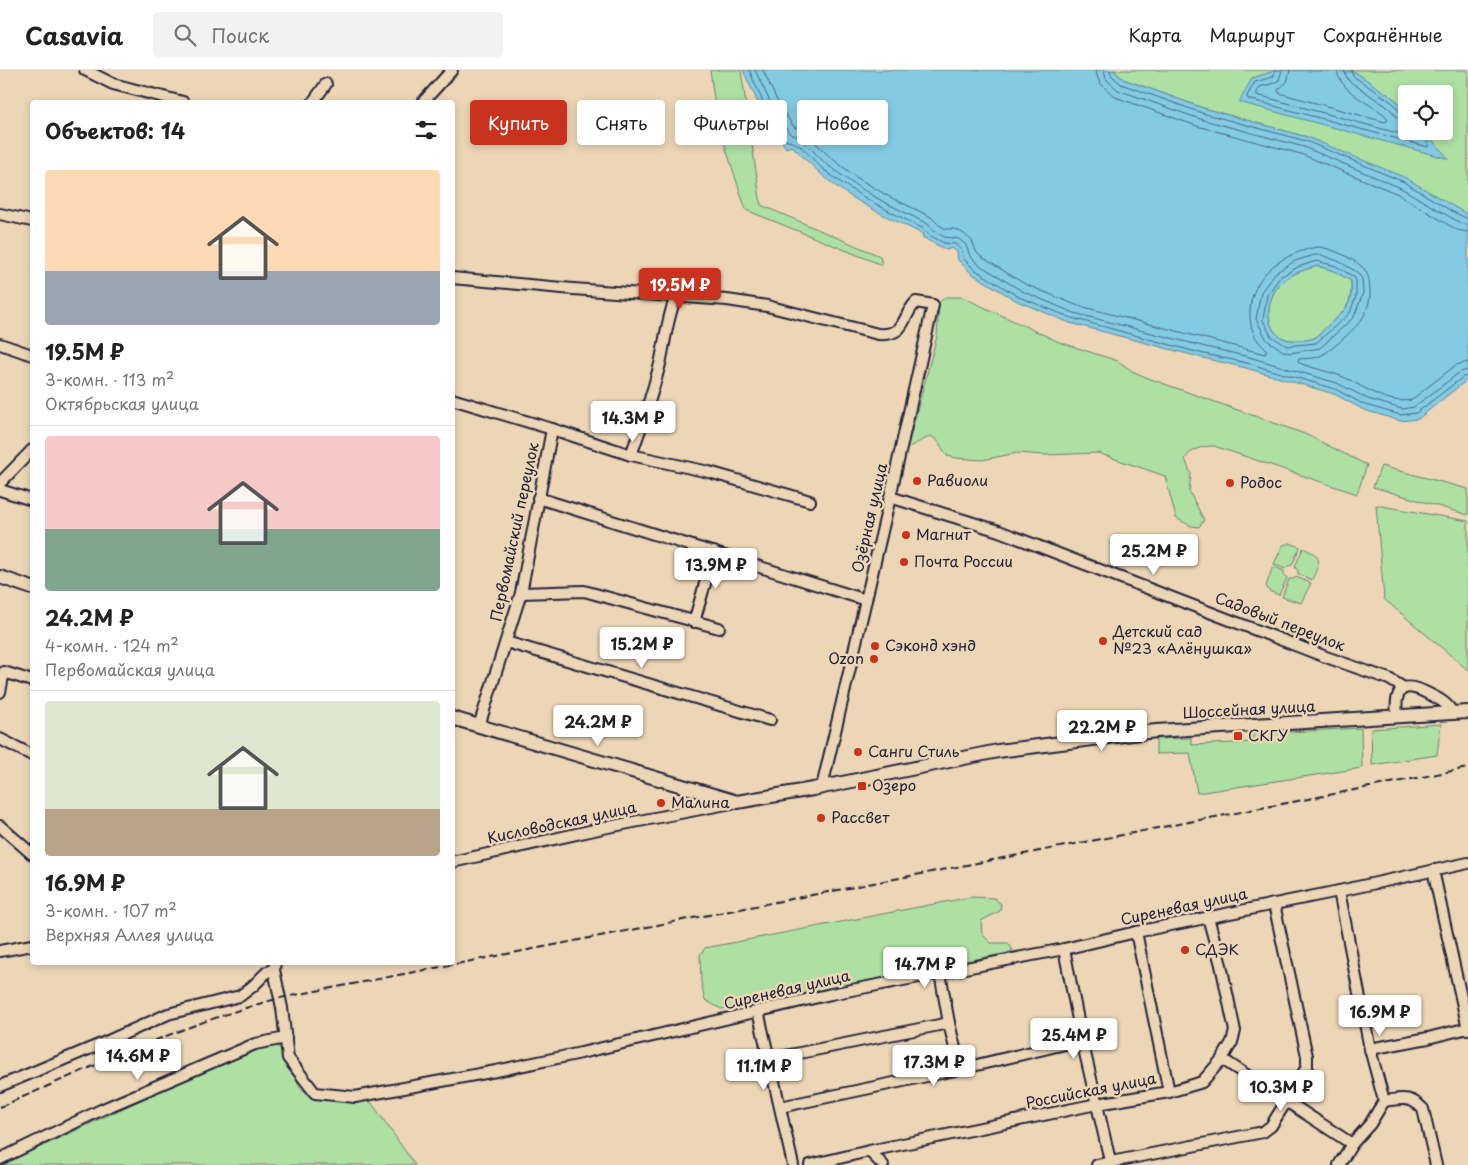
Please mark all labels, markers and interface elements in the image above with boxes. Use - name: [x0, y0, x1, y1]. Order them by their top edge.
- search box: [153, 12, 503, 57]
- text: Casavia: [25, 17, 123, 53]
- icon: search: [171, 21, 199, 49]
- text: Поиск: [211, 21, 269, 49]
- text: Карта: [1129, 21, 1181, 48]
- text: Маршрут: [1209, 21, 1295, 48]
- text: Сохранённые: [1323, 21, 1443, 48]
- map controls: [1398, 85, 1453, 140]
- button: locate: [1398, 85, 1453, 140]
- chip: Купить: [470, 100, 567, 145]
- chip: Снять: [577, 100, 665, 145]
- chip: Фильтры: [675, 100, 787, 145]
- chip: Новое: [797, 100, 888, 145]
- text: Объектов: 14: [45, 114, 185, 146]
- icon: filters: [412, 116, 440, 144]
- icon: home: [198, 203, 288, 293]
- pin: 19.5M ₽: [634, 268, 726, 310]
- text: 19.5M ₽: [650, 272, 710, 296]
- text: 19.5M ₽: [45, 335, 124, 367]
- text: 3-комн. · 113 m²: [45, 367, 174, 391]
- text: Октябрьская улица: [45, 391, 199, 415]
- pin: 14.3M ₽: [587, 400, 679, 443]
- text: 14.3M ₽: [602, 405, 664, 429]
- street label: Первомайский переулок: [483, 440, 544, 623]
- street label: Озёрная улица: [845, 460, 892, 575]
- icon: home: [198, 468, 288, 558]
- place label: Равиоли: [927, 468, 988, 491]
- place label: Родос: [1240, 470, 1282, 493]
- marker: Равиоли: [911, 475, 923, 487]
- marker: Родос: [1224, 477, 1236, 489]
- place label: Магнит: [916, 522, 971, 545]
- marker: Магнит: [900, 529, 912, 541]
- pin: 25.2M ₽: [1108, 534, 1200, 576]
- text: 25.2M ₽: [1121, 538, 1187, 562]
- pin: 13.9M ₽: [670, 548, 762, 590]
- place label: Почта России: [914, 549, 1013, 572]
- text: 13.9M ₽: [685, 552, 747, 576]
- marker: Почта России: [898, 556, 910, 568]
- street label: Садовый переулок: [1212, 585, 1349, 656]
- text: 24.2M ₽: [45, 601, 134, 633]
- place label: Детский сад №23 «Алёнушка»: [1112, 619, 1252, 659]
- pin: 15.2M ₽: [596, 626, 688, 669]
- text: 15.2M ₽: [611, 631, 673, 655]
- text: 4-комн. · 124 m²: [45, 633, 179, 657]
- place label: Сэконд хэнд: [885, 633, 976, 656]
- marker: Детский сад №23 «Алёнушка»: [1097, 635, 1109, 647]
- marker: Сэконд хэнд: [869, 640, 881, 652]
- place label: Ozon: [828, 646, 864, 669]
- marker: Ozon: [868, 653, 880, 665]
- text: Первомайская улица: [45, 657, 215, 681]
- street label: Шоссейная улица: [1182, 694, 1316, 723]
- pin: 24.2M ₽: [552, 704, 644, 747]
- text: 24.2M ₽: [564, 709, 632, 733]
- pin: 22.2M ₽: [1056, 710, 1148, 752]
- text: 22.2M ₽: [1068, 714, 1136, 738]
- place label: СКГУ: [1248, 723, 1288, 746]
- marker: СКГУ: [1232, 730, 1244, 742]
- icon: home: [198, 733, 288, 823]
- place label: Санги Стиль: [868, 739, 960, 762]
- marker: Санги Стиль: [852, 746, 864, 758]
- place label: Озеро: [872, 773, 916, 796]
- marker: Озеро: [856, 780, 868, 792]
- place label: Малина: [671, 790, 730, 813]
- street label: Кисловодская улица: [485, 794, 639, 849]
- marker: Малина: [655, 797, 667, 809]
- place label: Рассвет: [831, 805, 890, 828]
- marker: Рассвет: [815, 812, 827, 824]
- text: 16.9M ₽: [45, 866, 125, 898]
- street label: Сиреневая улица: [1118, 881, 1250, 930]
- text: 3-комн. · 107 m²: [45, 898, 177, 922]
- text: Верхняя Аллея улица: [45, 922, 214, 946]
- place label: СДЭК: [1195, 937, 1239, 960]
- marker: СДЭК: [1179, 944, 1191, 956]
- pin: 14.7M ₽: [879, 946, 971, 989]
- text: 14.7M ₽: [894, 951, 956, 975]
- street label: Сиреневая улица: [721, 963, 853, 1014]
- pin: 16.9M ₽: [1334, 994, 1426, 1037]
- text: 16.9M ₽: [1349, 999, 1411, 1023]
- pin: 25.4M ₽: [1028, 1018, 1120, 1060]
- text: 25.4M ₽: [1041, 1022, 1107, 1046]
- pin: 14.6M ₽: [92, 1038, 184, 1081]
- text: 14.6M ₽: [106, 1043, 170, 1067]
- pin: 17.3M ₽: [888, 1044, 980, 1087]
- pin: 11.1M ₽: [718, 1048, 810, 1091]
- text: 17.3M ₽: [903, 1049, 965, 1073]
- text: 11.1M ₽: [736, 1053, 792, 1077]
- street label: Российская улица: [1024, 1066, 1158, 1113]
- pin: 10.3M ₽: [1235, 1070, 1327, 1112]
- text: 10.3M ₽: [1249, 1074, 1313, 1098]

